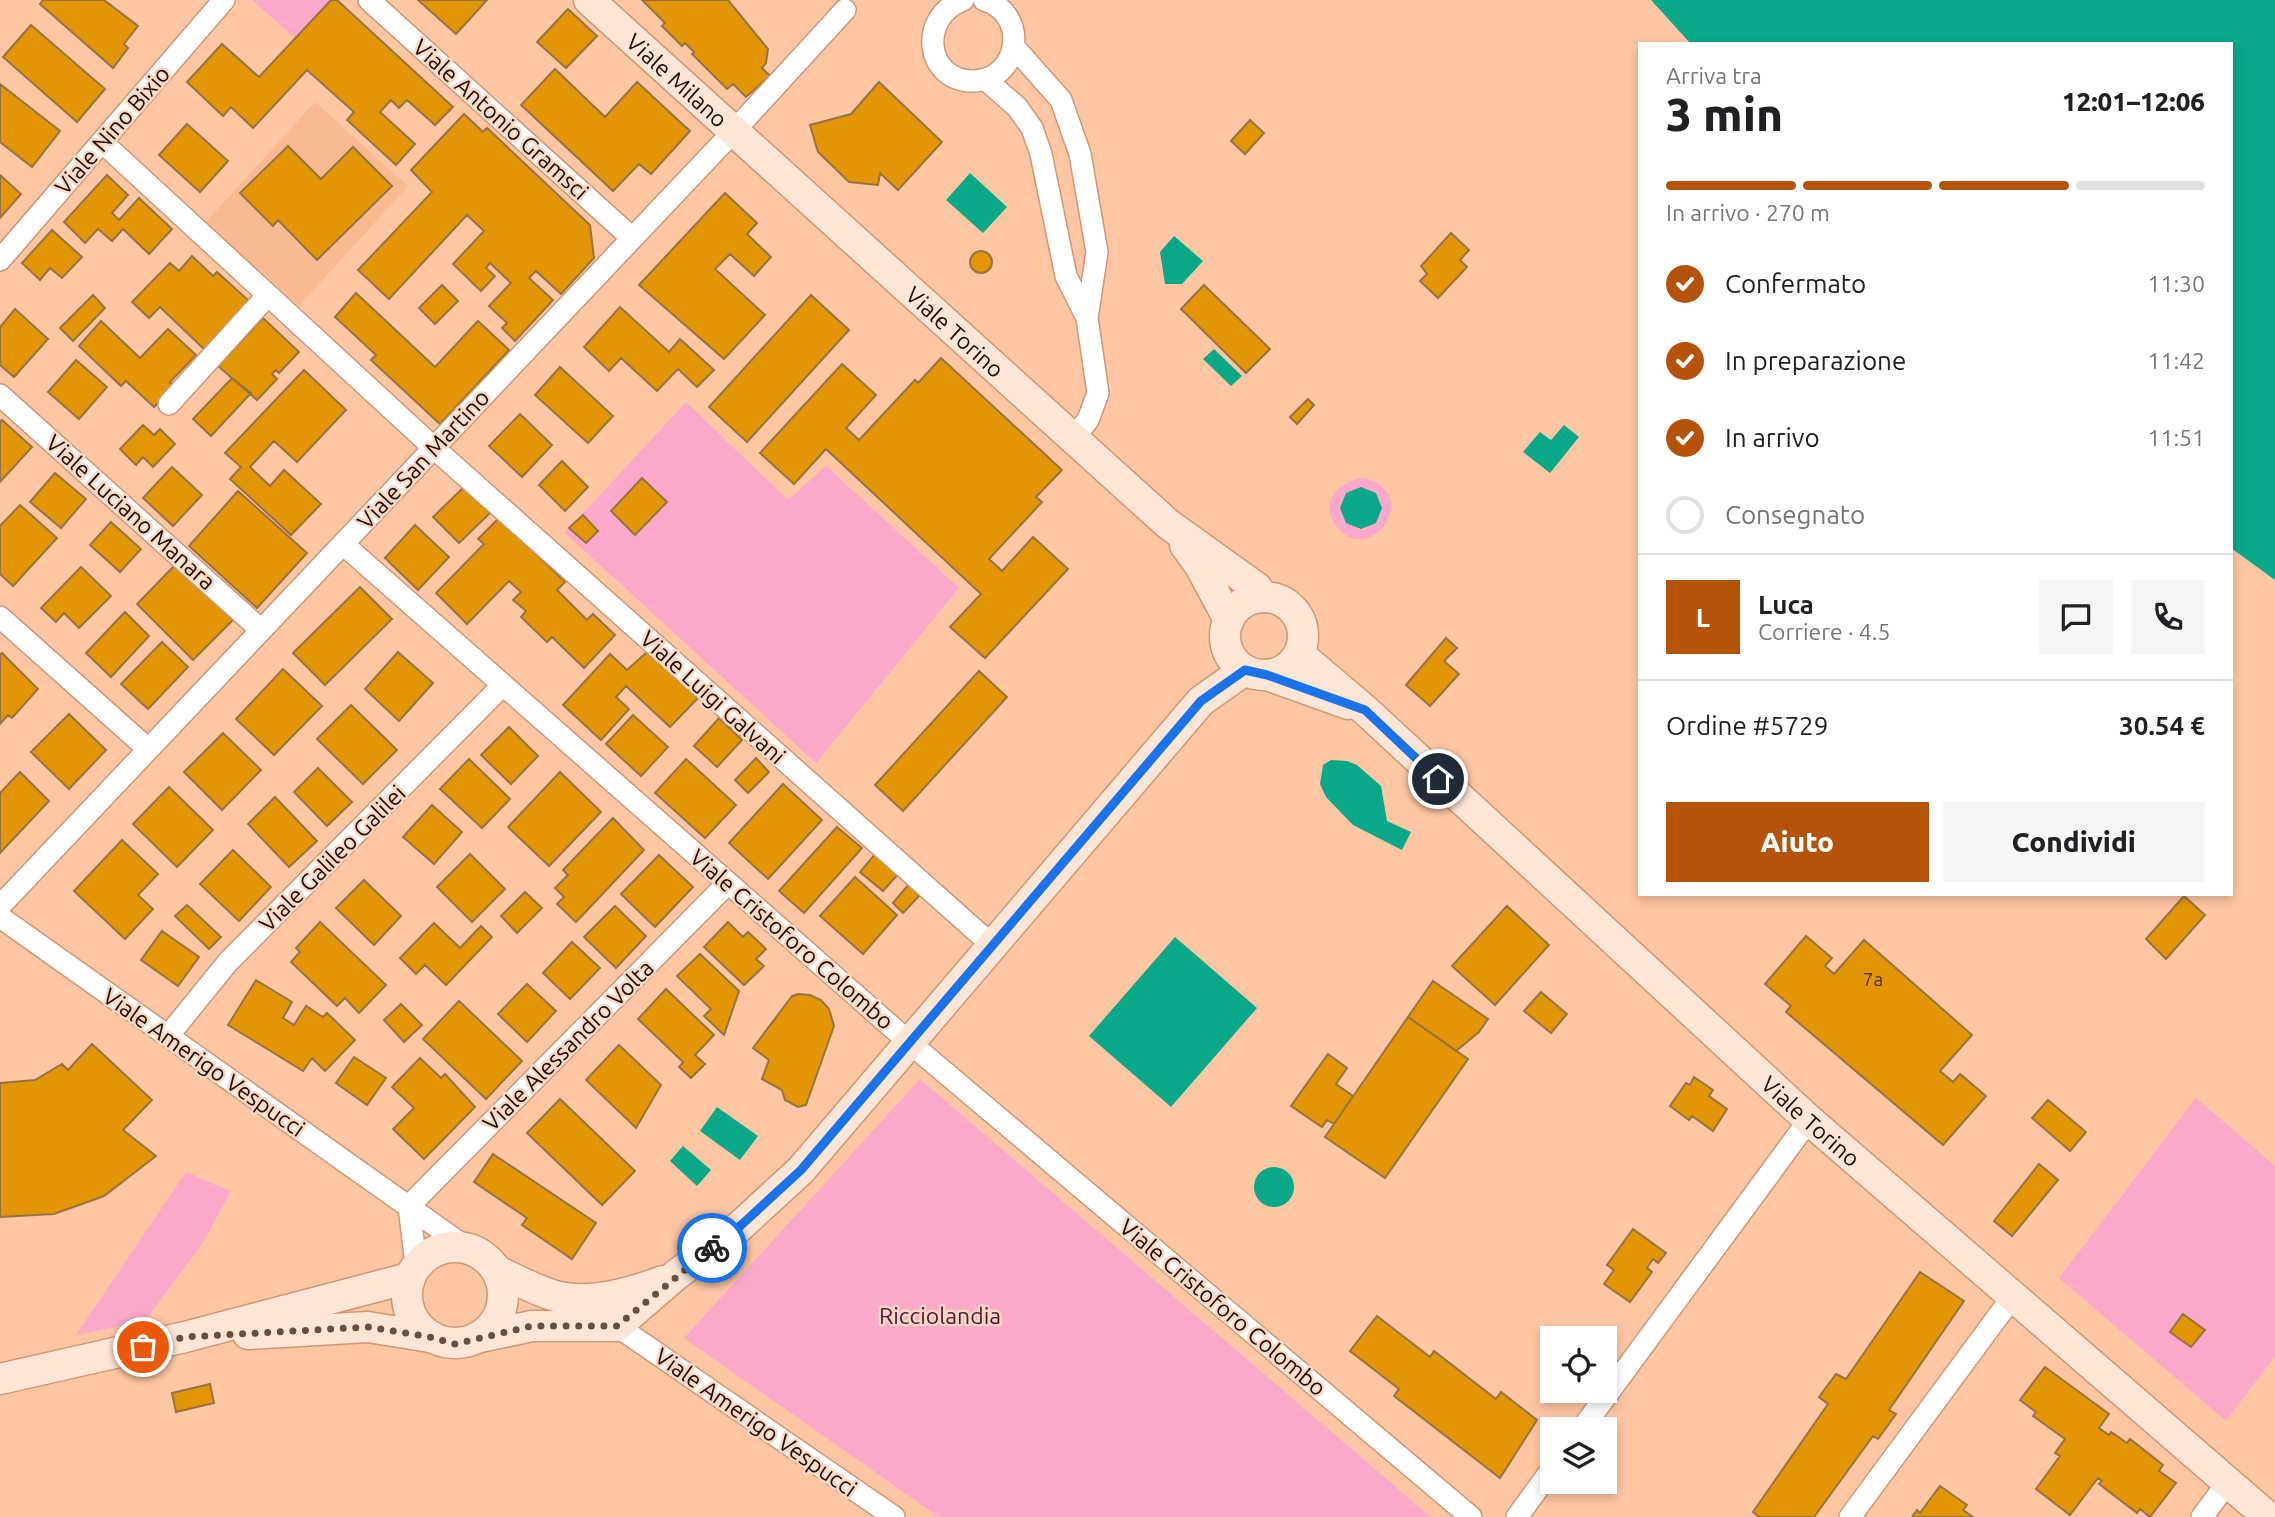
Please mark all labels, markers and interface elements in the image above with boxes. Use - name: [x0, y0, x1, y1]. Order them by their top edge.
- street label: Viale Milano: [622, 28, 733, 132]
- street label: Viale Antonio Gramsci: [408, 34, 594, 204]
- street label: Viale Nino Bixio: [50, 61, 174, 199]
- text: Arriva tra: [1666, 63, 1762, 88]
- text: 12:01–12:06: [2062, 87, 2205, 116]
- text: 3 min: [1666, 88, 1783, 140]
- text: In arrivo · 270 m: [1666, 200, 1830, 225]
- icon: check: [1666, 265, 1704, 303]
- text: Confermato: [1725, 269, 1866, 298]
- text: 11:30: [2147, 271, 2205, 296]
- street label: Viale Torino: [901, 281, 1009, 382]
- icon: check: [1666, 342, 1704, 380]
- text: In preparazione: [1725, 346, 1906, 375]
- text: 11:42: [2147, 348, 2205, 373]
- street label: Viale San Martino: [352, 384, 494, 534]
- icon: check: [1666, 419, 1704, 457]
- text: In arrivo: [1725, 423, 1820, 452]
- text: 11:51: [2147, 425, 2205, 450]
- street label: Viale Luciano Manara: [41, 429, 221, 595]
- text: Consegnato: [1725, 500, 1865, 529]
- button: chat: [2039, 580, 2113, 654]
- button: phone: [2131, 580, 2205, 654]
- text: Luca: [1758, 590, 1814, 619]
- text: L: [1696, 603, 1710, 632]
- text: Corriere · 4.5: [1758, 619, 1890, 644]
- street label: Viale Luigi Galvani: [635, 625, 791, 769]
- text: Ordine #5729: [1666, 711, 1828, 740]
- text: 30.54 €: [2119, 711, 2205, 740]
- pin: [1408, 749, 1468, 809]
- icon: home: [1419, 760, 1457, 798]
- street label: Viale Galileo Galilei: [254, 780, 410, 936]
- button: Aiuto: [1666, 802, 1929, 882]
- button: Condividi: [1943, 802, 2205, 882]
- street label: Viale Cristoforo Colombo: [685, 844, 899, 1034]
- street label: Viale Alessandro Volta: [478, 955, 658, 1135]
- house number: 7a: [1863, 968, 1883, 990]
- street label: Viale Amerigo Vespucci: [98, 983, 310, 1141]
- street label: Viale Torino: [1757, 1071, 1865, 1171]
- courier: [677, 1213, 747, 1283]
- street label: Viale Cristoforo Colombo: [1115, 1214, 1331, 1400]
- icon: bike: [693, 1229, 731, 1267]
- park label: Ricciolandia: [879, 1303, 1001, 1328]
- pin: [113, 1317, 173, 1377]
- map controls: [1540, 1326, 1617, 1494]
- button: locate: [1540, 1326, 1617, 1403]
- icon: bag: [124, 1328, 162, 1366]
- street label: Viale Amerigo Vespucci: [650, 1343, 862, 1501]
- button: layers: [1540, 1417, 1617, 1494]

